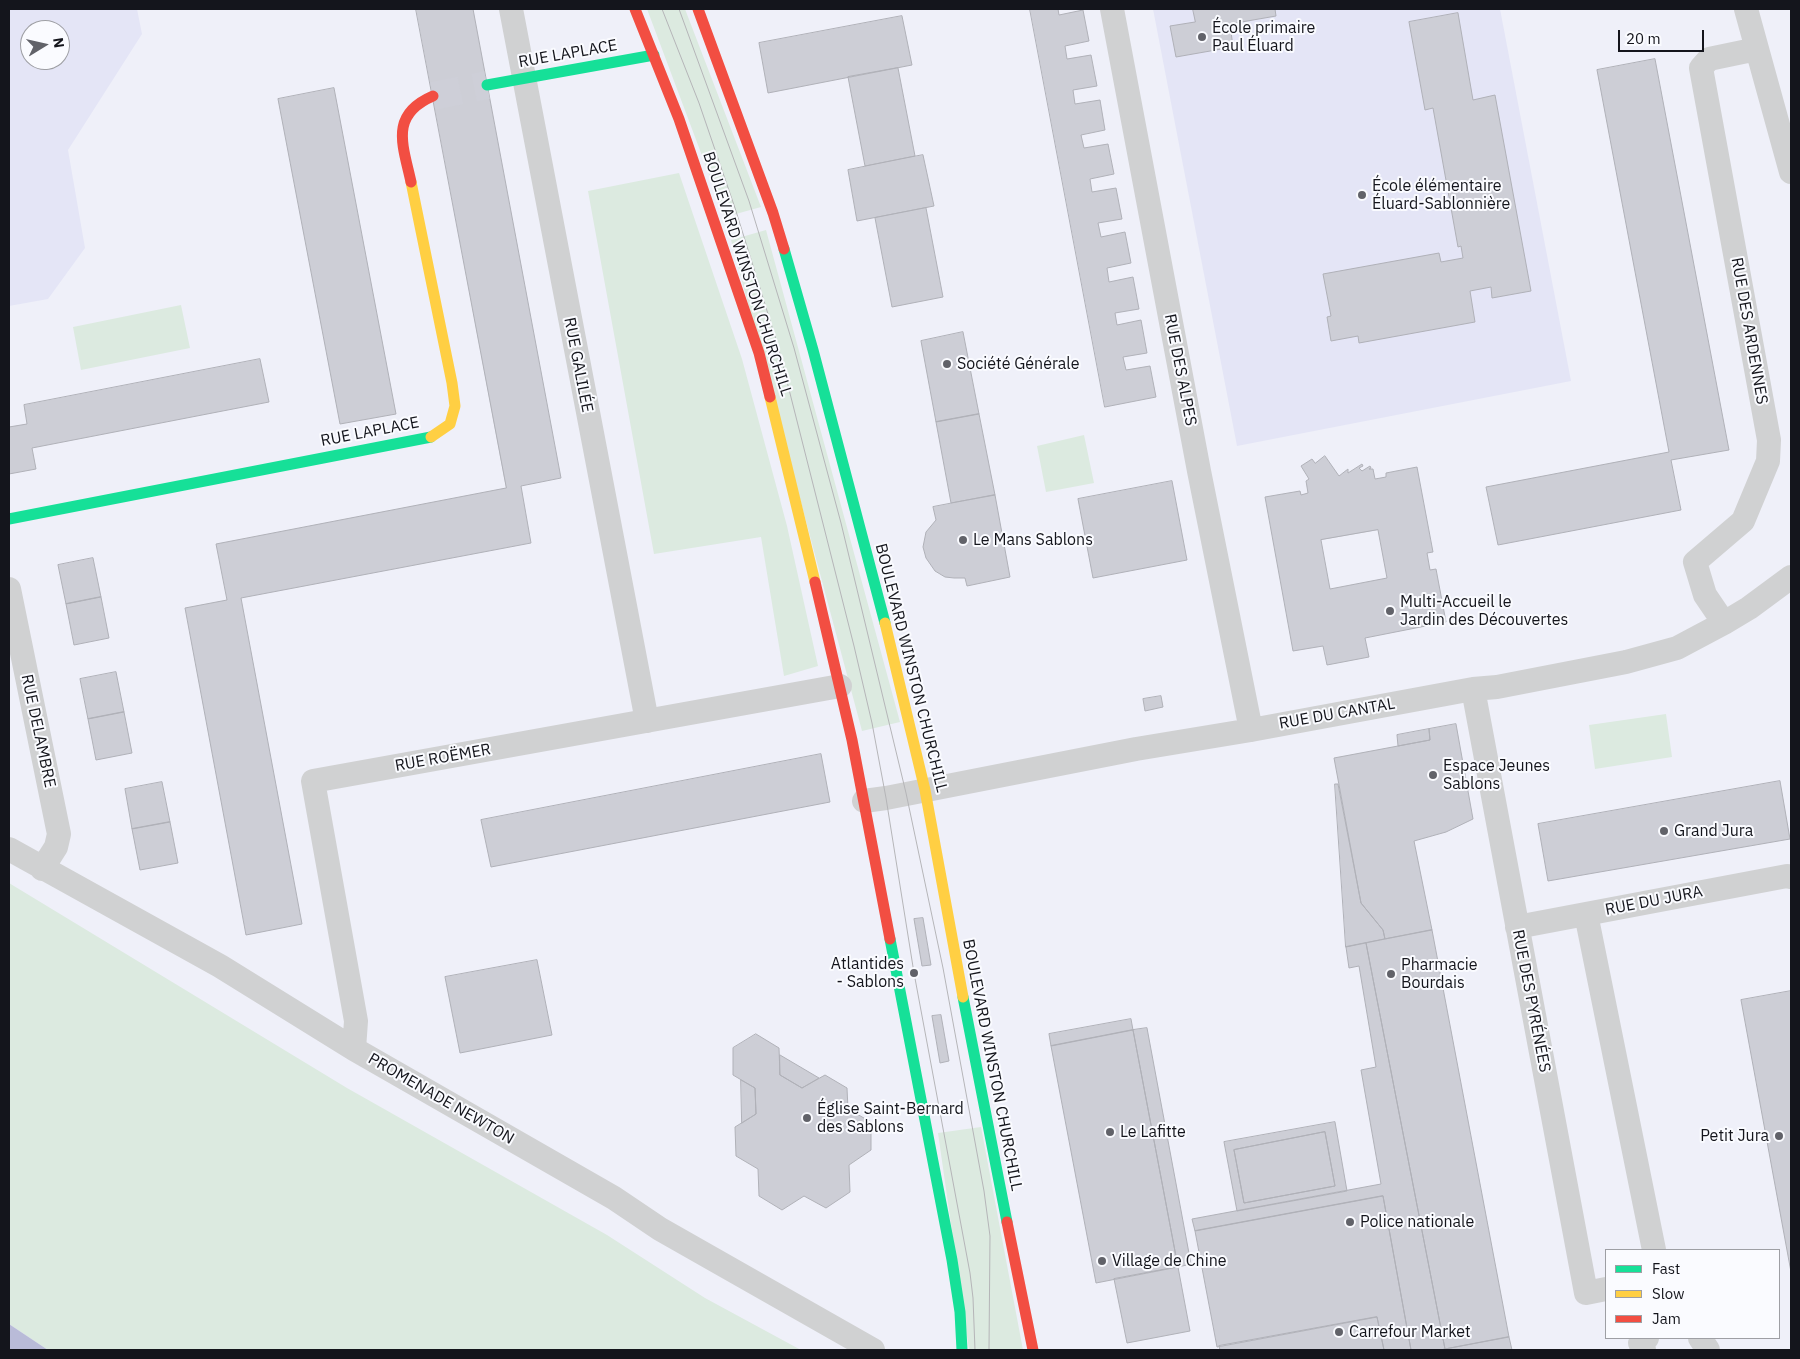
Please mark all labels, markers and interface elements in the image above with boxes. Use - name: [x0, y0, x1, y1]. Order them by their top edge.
- place label: École primaire Paul Éluard: [1212, 18, 1315, 56]
- north arrow: [20, 20, 70, 70]
- scale bar: [1620, 20, 1706, 52]
- text: 20 m: [1626, 29, 1661, 48]
- marker: École primaire Paul Éluard: [1196, 31, 1208, 43]
- text: N: [49, 36, 69, 49]
- street label: RUE LAPLACE: [517, 36, 619, 72]
- street label: BOULEVARD WINSTON CHURCHILL: [698, 149, 796, 399]
- place label: École élémentaire Éluard-Sablonnière: [1372, 176, 1510, 214]
- marker: École élémentaire Éluard-Sablonnière: [1356, 189, 1368, 201]
- street label: RUE DES ARDENNES: [1727, 256, 1771, 406]
- street label: RUE DES ALPES: [1160, 312, 1200, 428]
- street label: RUE GALILÉE: [559, 316, 597, 414]
- place label: Société Générale: [957, 354, 1079, 374]
- marker: Société Générale: [941, 358, 953, 370]
- street label: RUE LAPLACE: [319, 413, 421, 451]
- place label: Le Mans Sablons: [973, 530, 1093, 550]
- marker: Le Mans Sablons: [957, 534, 969, 546]
- street label: BOULEVARD WINSTON CHURCHILL: [871, 541, 951, 795]
- place label: Multi-Accueil le Jardin des Découvertes: [1400, 592, 1568, 630]
- marker: Multi-Accueil le Jardin des Découvertes: [1384, 605, 1396, 617]
- street label: RUE DELAMBRE: [17, 672, 59, 790]
- street label: RUE DU CANTAL: [1278, 694, 1396, 734]
- street label: RUE ROËMER: [393, 740, 493, 776]
- place label: Espace Jeunes Sablons: [1443, 756, 1550, 794]
- marker: Espace Jeunes Sablons: [1427, 769, 1439, 781]
- place label: Grand Jura: [1674, 821, 1753, 841]
- marker: Grand Jura: [1658, 825, 1670, 837]
- street label: RUE DU JURA: [1604, 882, 1704, 920]
- street label: RUE DES PYRÉNÉES: [1508, 928, 1554, 1074]
- street label: BOULEVARD WINSTON CHURCHILL: [958, 937, 1026, 1193]
- place label: Atlantides - Sablons: [831, 954, 904, 992]
- place label: Pharmacie Bourdais: [1401, 955, 1478, 993]
- marker: Atlantides - Sablons: [908, 967, 920, 979]
- marker: Pharmacie Bourdais: [1385, 968, 1397, 980]
- street label: PROMENADE NEWTON: [365, 1049, 517, 1149]
- place label: Église Saint-Bernard des Sablons: [817, 1099, 964, 1137]
- marker: Église Saint-Bernard des Sablons: [801, 1112, 813, 1124]
- place label: Le Lafitte: [1120, 1122, 1186, 1142]
- marker: Le Lafitte: [1104, 1126, 1116, 1138]
- place label: Petit Jura: [1700, 1126, 1769, 1146]
- marker: Petit Jura: [1773, 1130, 1785, 1142]
- place label: Police nationale: [1360, 1212, 1474, 1232]
- marker: Police nationale: [1344, 1216, 1356, 1228]
- legend: [1605, 1249, 1780, 1339]
- place label: Village de Chine: [1112, 1251, 1227, 1271]
- marker: Village de Chine: [1096, 1255, 1108, 1267]
- text: Fast: [1652, 1259, 1680, 1278]
- text: Slow: [1652, 1284, 1685, 1303]
- text: Jam: [1652, 1309, 1681, 1328]
- place label: Carrefour Market: [1349, 1322, 1471, 1342]
- marker: Carrefour Market: [1333, 1326, 1345, 1338]

